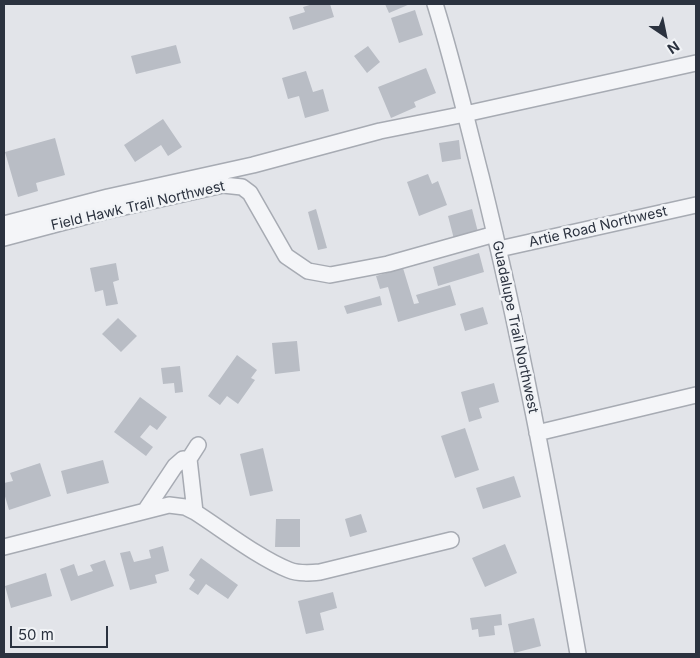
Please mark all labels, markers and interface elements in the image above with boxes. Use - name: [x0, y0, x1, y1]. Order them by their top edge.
- north arrow: [640, 10, 690, 60]
- text: N: [664, 38, 683, 58]
- street label: Field Hawk Trail Northwest: [49, 178, 227, 234]
- street label: Artie Road Northwest: [527, 203, 669, 251]
- street label: Guadalupe Trail Northwest: [488, 239, 542, 415]
- scale bar: [12, 616, 110, 648]
- text: 50 m: [18, 625, 54, 644]

